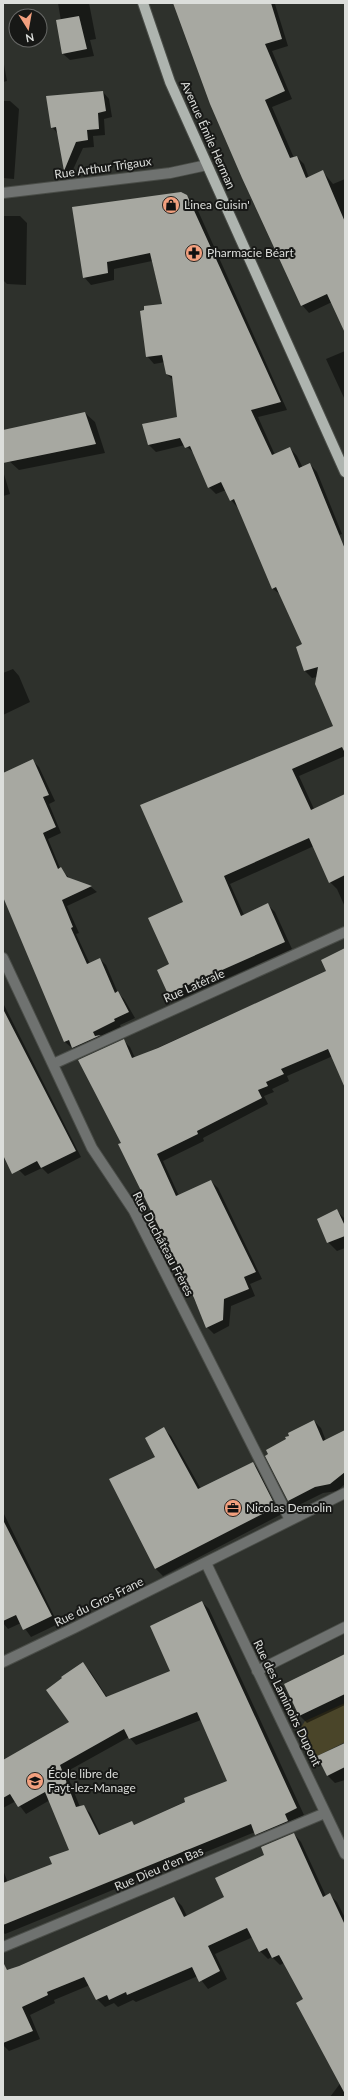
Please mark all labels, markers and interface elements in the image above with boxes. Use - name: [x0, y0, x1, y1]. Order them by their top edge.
- north arrow: [8, 8, 48, 48]
- text: N: [25, 31, 35, 45]
- street label: Avenue Émile Herman: [178, 78, 239, 191]
- street label: Rue Arthur Trigaux: [53, 153, 152, 182]
- shop icon: Linea Cuisin': [161, 195, 181, 215]
- place label: Linea Cuisin': [184, 197, 250, 212]
- pharmacy icon: Pharmacie Béart: [184, 243, 204, 263]
- place label: Pharmacie Béart: [207, 245, 294, 260]
- street label: Rue Latérale: [161, 965, 227, 1006]
- street label: Rue Duchâteau Frères: [130, 1189, 197, 1299]
- office icon: Nicolas Demolin: [223, 1498, 243, 1518]
- place label: Nicolas Demolin: [246, 1500, 332, 1515]
- street label: Rue du Gros Frane: [52, 1573, 146, 1630]
- street label: Rue des Laminoirs Dupont: [250, 1637, 325, 1769]
- place label: École libre de Fayt-lez-Manage: [48, 1766, 136, 1795]
- school or university icon: École libre de Fayt-lez-Manage: [25, 1771, 45, 1791]
- street label: Rue Dieu d'en Bas: [112, 1843, 206, 1894]

